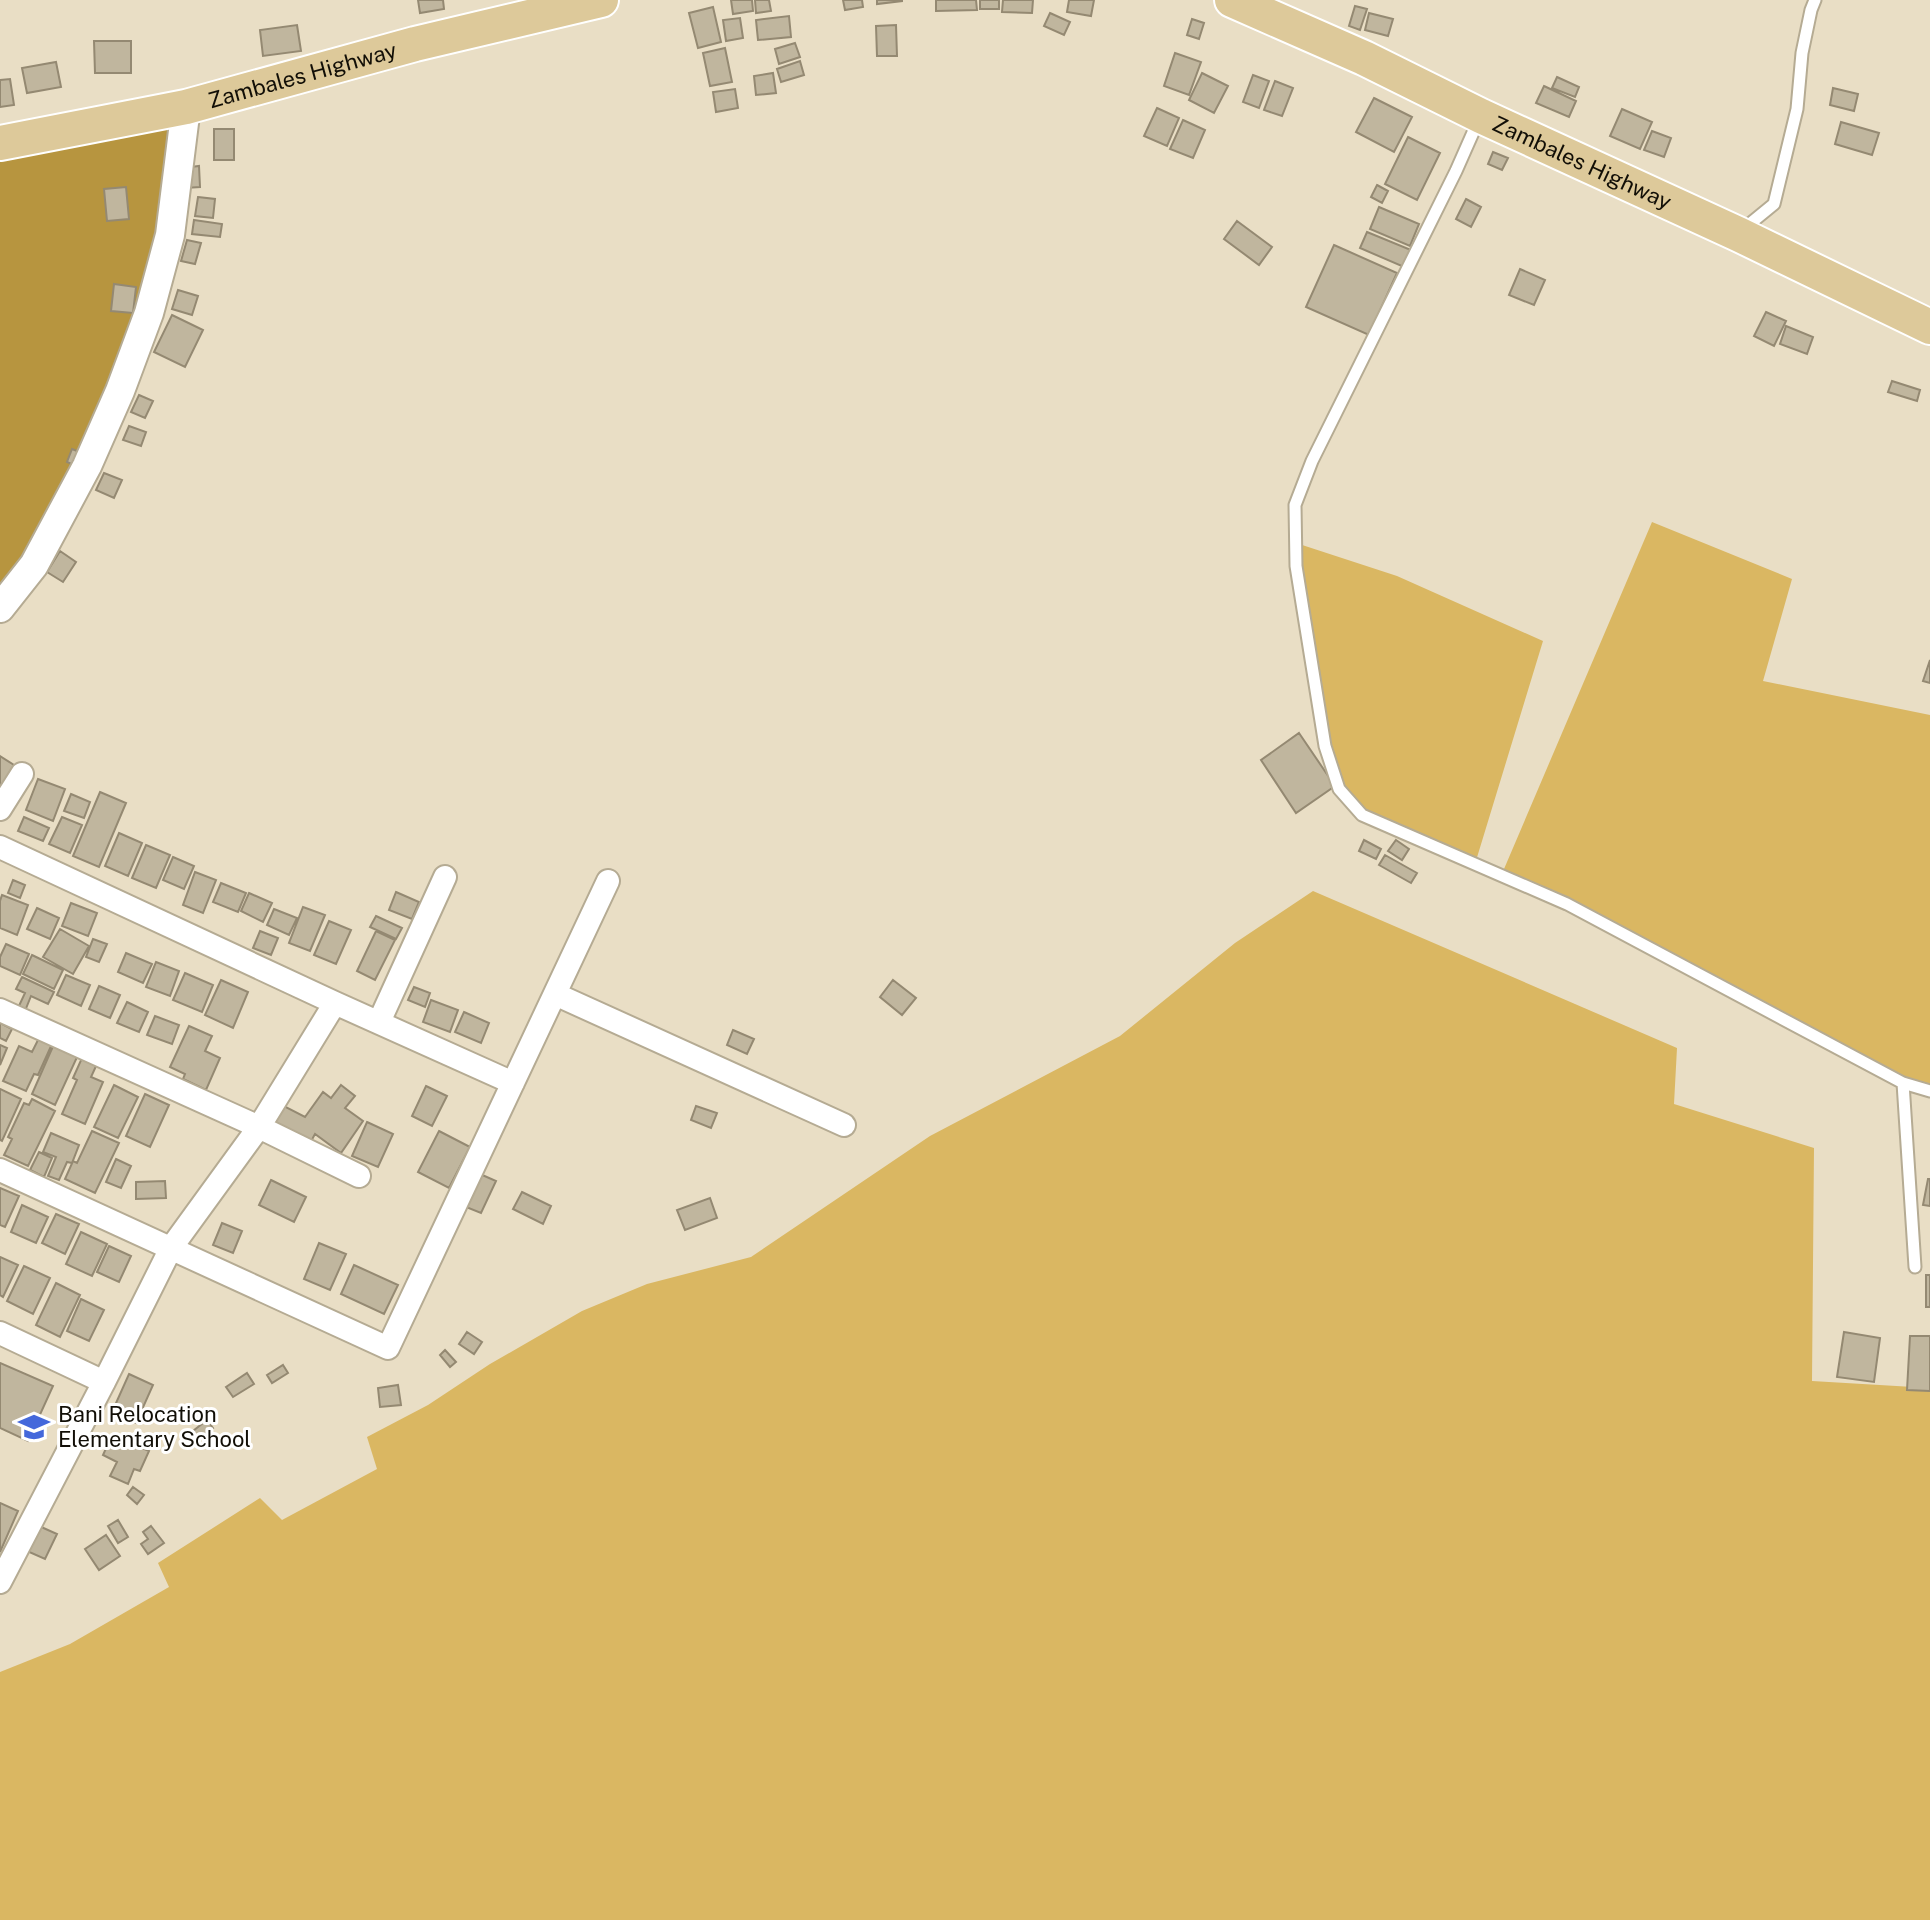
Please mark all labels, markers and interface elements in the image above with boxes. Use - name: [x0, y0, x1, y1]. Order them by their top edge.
- street label: Zambales Highway: [205, 37, 400, 113]
- street label: Zambales Highway: [1488, 110, 1676, 215]
- place label: Bani Relocation Elementary School: [58, 1401, 251, 1452]
- school or university icon: Bani Relocation Elementary School: [17, 1410, 51, 1444]

